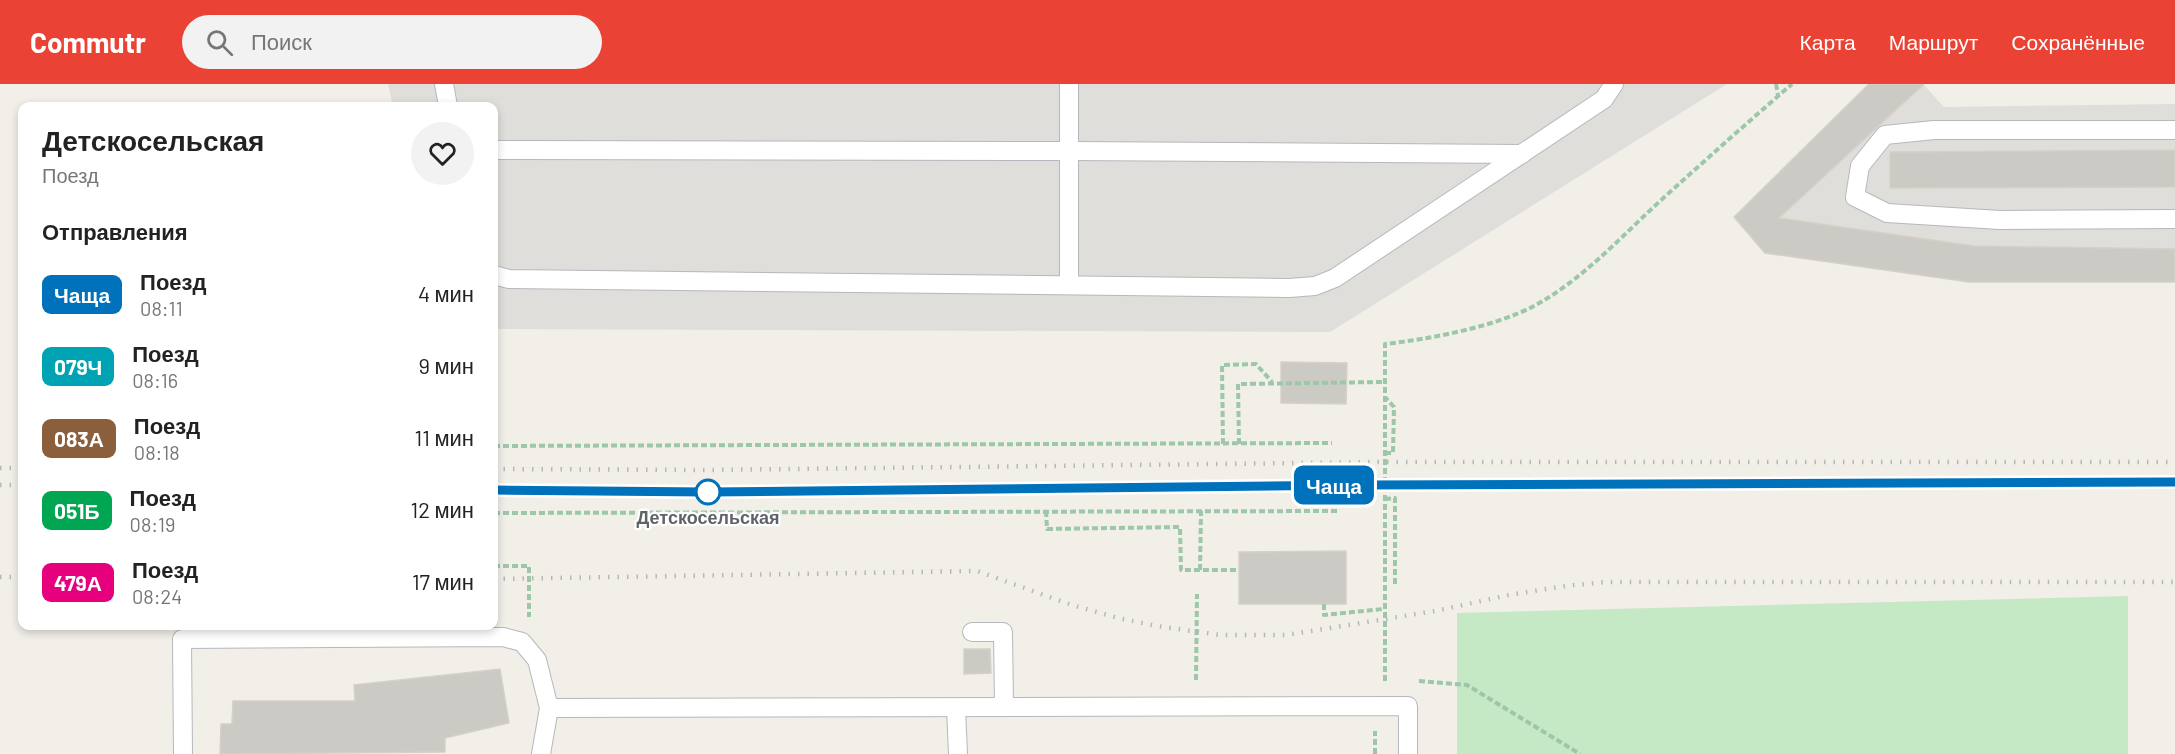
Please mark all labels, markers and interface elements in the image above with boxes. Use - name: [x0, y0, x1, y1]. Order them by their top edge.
- search box: [182, 15, 602, 69]
- text: Commutr: [30, 25, 146, 59]
- icon: search: [203, 26, 236, 59]
- text: Поиск: [251, 28, 312, 54]
- text: Карта: [1800, 29, 1856, 54]
- text: Маршрут: [1889, 29, 1978, 54]
- text: Сохранённые: [2011, 29, 2145, 54]
- button: heart: [411, 122, 474, 185]
- text: Детскосельская: [42, 123, 264, 157]
- text: Поезд: [42, 163, 99, 187]
- text: Отправления: [42, 218, 188, 244]
- text: Поезд: [140, 268, 206, 294]
- text: 4 мин: [418, 280, 474, 306]
- text: Чаща: [54, 282, 110, 307]
- text: 08:11: [140, 296, 183, 320]
- text: Поезд: [132, 340, 199, 366]
- text: 9 мин: [419, 352, 474, 378]
- text: 079Ч: [54, 354, 102, 379]
- text: 08:16: [132, 368, 178, 392]
- text: Поезд: [134, 412, 200, 438]
- text: 11 мин: [415, 424, 474, 450]
- text: 083А: [54, 426, 104, 451]
- text: 08:18: [134, 440, 180, 464]
- line badge: Чаща: [1292, 466, 1376, 504]
- text: Чаща: [1306, 473, 1362, 498]
- marker: Детскосельская: [695, 479, 721, 505]
- text: Поезд: [130, 484, 196, 510]
- text: 12 мин: [411, 496, 474, 522]
- text: 051Б: [54, 498, 100, 523]
- place label: Детскосельская: [637, 506, 780, 528]
- text: 08:19: [130, 512, 176, 536]
- text: Поезд: [132, 556, 198, 582]
- text: 17 мин: [412, 568, 474, 594]
- text: 479А: [54, 570, 102, 595]
- text: 08:24: [132, 584, 182, 608]

